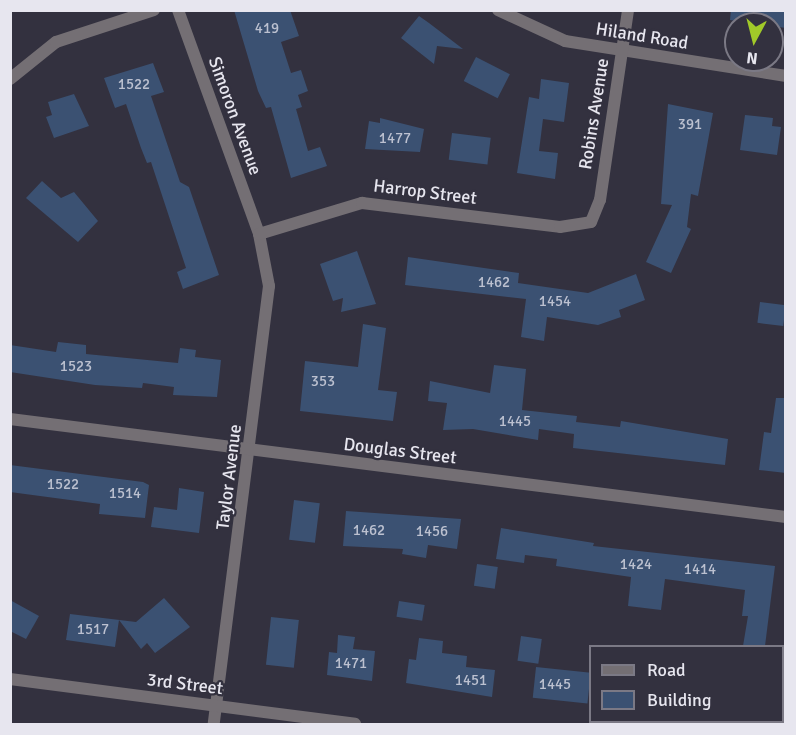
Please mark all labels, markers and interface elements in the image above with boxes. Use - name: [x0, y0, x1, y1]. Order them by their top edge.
- north arrow: [724, 12, 784, 72]
- street label: Hiland Road: [594, 18, 690, 54]
- house number: 419: [255, 20, 279, 38]
- text: N: [745, 47, 759, 68]
- street label: Simoron Avenue: [204, 54, 266, 178]
- street label: Robins Avenue: [575, 57, 613, 171]
- house number: 1522: [118, 76, 150, 94]
- house number: 391: [678, 116, 702, 134]
- house number: 1477: [379, 130, 411, 148]
- street label: Harrop Street: [372, 175, 478, 209]
- house number: 1462: [478, 274, 510, 292]
- house number: 1454: [539, 293, 571, 311]
- house number: 1523: [60, 358, 92, 376]
- house number: 353: [311, 373, 335, 391]
- house number: 1445: [499, 413, 531, 431]
- street label: Taylor Avenue: [212, 423, 246, 531]
- street label: Douglas Street: [342, 433, 458, 469]
- house number: 1522: [47, 476, 79, 494]
- house number: 1514: [109, 485, 141, 503]
- house number: 1462: [353, 522, 385, 540]
- house number: 1456: [416, 523, 448, 541]
- house number: 1424: [620, 556, 652, 574]
- house number: 1414: [684, 561, 716, 579]
- house number: 1517: [77, 621, 109, 639]
- legend: [589, 645, 784, 723]
- house number: 1471: [335, 655, 367, 673]
- text: Road: [647, 659, 686, 681]
- street label: 3rd Street: [146, 669, 224, 699]
- house number: 1451: [455, 672, 487, 690]
- house number: 1445: [539, 676, 571, 694]
- text: Building: [647, 689, 711, 711]

